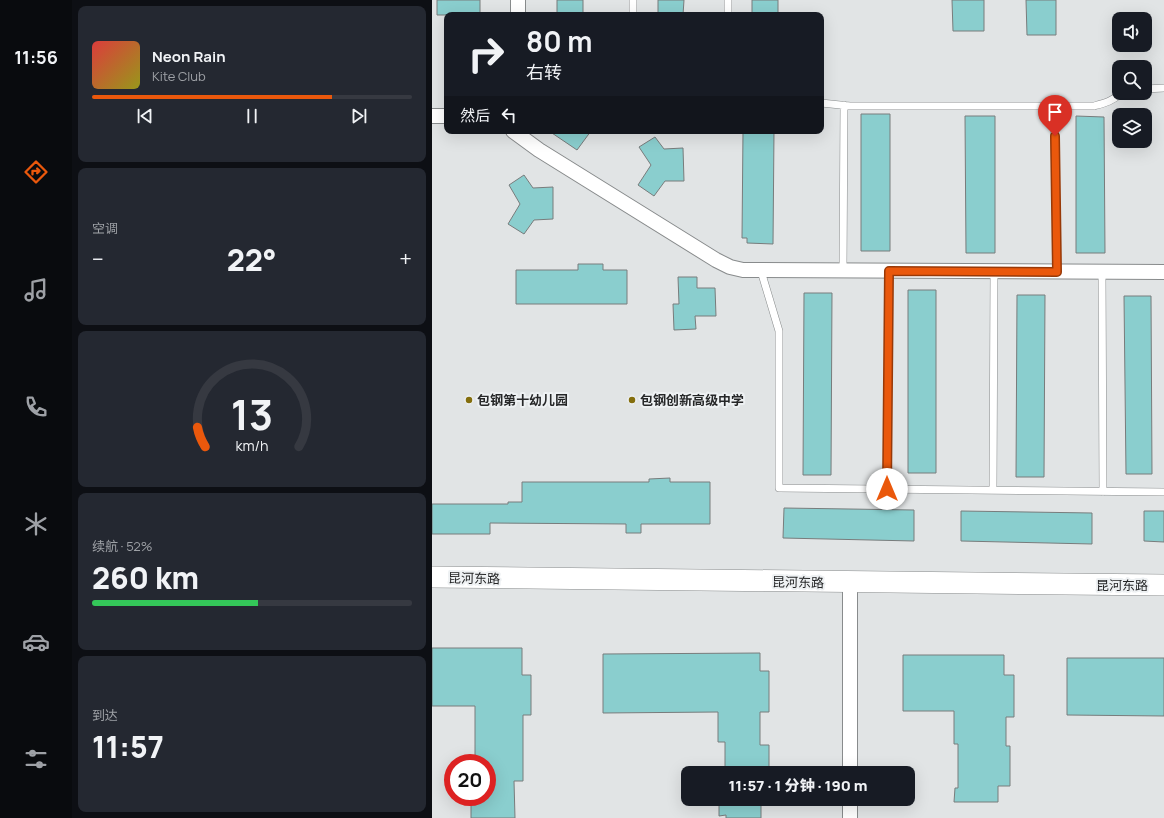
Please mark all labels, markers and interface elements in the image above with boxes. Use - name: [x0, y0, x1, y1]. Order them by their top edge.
- map controls: [1112, 12, 1152, 148]
- button: sound: [1112, 12, 1152, 52]
- text: 80 m: [526, 22, 592, 60]
- icon: right: [460, 28, 512, 80]
- text: 11:56: [14, 45, 58, 69]
- text: Neon Rain: [152, 46, 226, 67]
- text: 右转: [526, 60, 562, 84]
- button: search: [1112, 60, 1152, 100]
- text: Kite Club: [152, 67, 206, 85]
- pin: [1038, 95, 1072, 136]
- icon: arrive: [1044, 101, 1066, 123]
- icon: left: [498, 104, 520, 126]
- icon: previous: [134, 105, 156, 127]
- icon: pause: [241, 105, 263, 127]
- icon: next: [348, 105, 370, 127]
- text: 然后: [460, 105, 490, 126]
- button: layers: [1112, 108, 1152, 148]
- icon: directions: [22, 158, 50, 186]
- text: 空调: [92, 219, 118, 237]
- text: 22°: [227, 239, 276, 280]
- text: −: [92, 244, 104, 274]
- text: +: [399, 244, 412, 274]
- icon: music: [22, 276, 50, 304]
- text: 13: [231, 386, 273, 442]
- place label: 包钢第十幼儿园: [477, 391, 568, 409]
- place label: 包钢创新高级中学: [640, 391, 744, 409]
- icon: phone: [22, 393, 50, 421]
- marker: 包钢第十幼儿园: [464, 395, 474, 405]
- marker: 包钢创新高级中学: [627, 395, 637, 405]
- text: km/h: [235, 436, 269, 455]
- position arrow: [866, 468, 908, 510]
- icon: climate: [22, 510, 50, 538]
- text: 续航 · 52%: [92, 537, 152, 555]
- text: 260 km: [92, 557, 199, 598]
- street label: 昆河东路: [448, 569, 500, 587]
- street label: 昆河东路: [772, 573, 824, 591]
- street label: 昆河东路: [1096, 576, 1148, 594]
- icon: car: [22, 628, 50, 656]
- text: 到达: [92, 706, 118, 724]
- text: 11:57: [92, 726, 164, 767]
- icon: filters: [22, 745, 50, 773]
- speed limit sign: 20: [444, 754, 496, 806]
- text: 11:57 · 1 分钟 · 190 m: [728, 775, 868, 796]

